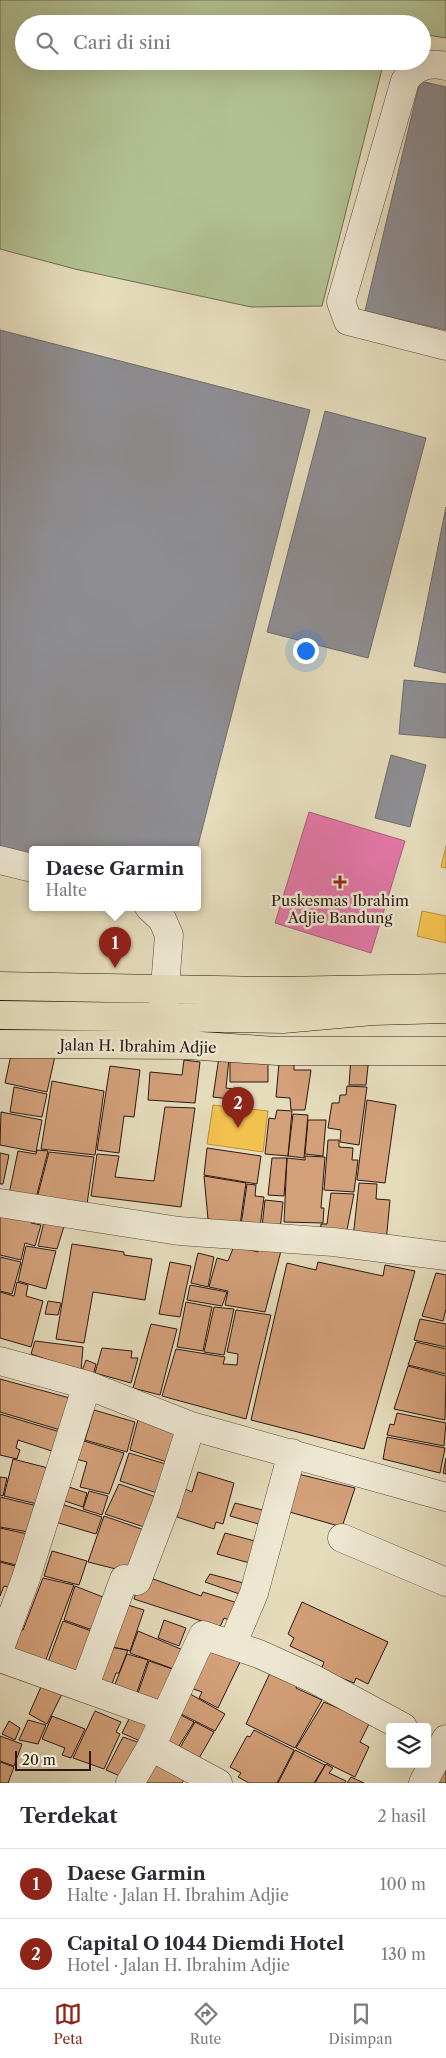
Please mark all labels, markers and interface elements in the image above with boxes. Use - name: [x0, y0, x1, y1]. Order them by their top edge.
- search box: [15, 15, 431, 70]
- icon: search: [33, 29, 61, 57]
- text: Cari di sini: [73, 31, 171, 54]
- your location: [293, 638, 319, 664]
- popup: [29, 846, 201, 911]
- text: Daese Garmin: [46, 857, 184, 880]
- marker: Puskesmas Ibrahim Adjie Bandung: [333, 875, 347, 889]
- text: Halte: [46, 880, 87, 900]
- place label: Puskesmas Ibrahim Adjie Bandung: [271, 891, 409, 927]
- pin: 1: [99, 927, 131, 968]
- street label: Jalan H. Ibrahim Adjie: [57, 1035, 217, 1057]
- pin: 2: [222, 1087, 254, 1128]
- map controls: [386, 1723, 431, 1768]
- button: layers: [386, 1723, 431, 1768]
- scale bar: [15, 1748, 91, 1771]
- text: 20 m: [22, 1751, 56, 1769]
- text: Terdekat: [20, 1803, 118, 1828]
- text: 2 hasil: [377, 1806, 426, 1826]
- text: Daese Garmin: [67, 1862, 206, 1885]
- text: 1: [32, 1874, 40, 1894]
- text: 100 m: [380, 1874, 426, 1894]
- text: Halte · Jalan H. Ibrahim Adjie: [67, 1885, 289, 1905]
- text: Capital O 1044 Diemdi Hotel: [67, 1932, 344, 1955]
- text: 2: [31, 1944, 41, 1964]
- text: 130 m: [381, 1944, 426, 1964]
- text: Hotel · Jalan H. Ibrahim Adjie: [67, 1955, 290, 1975]
- tab: Peta: [54, 2000, 83, 2048]
- tab: Rute: [190, 2000, 221, 2048]
- tab: Disimpan: [329, 2000, 392, 2048]

